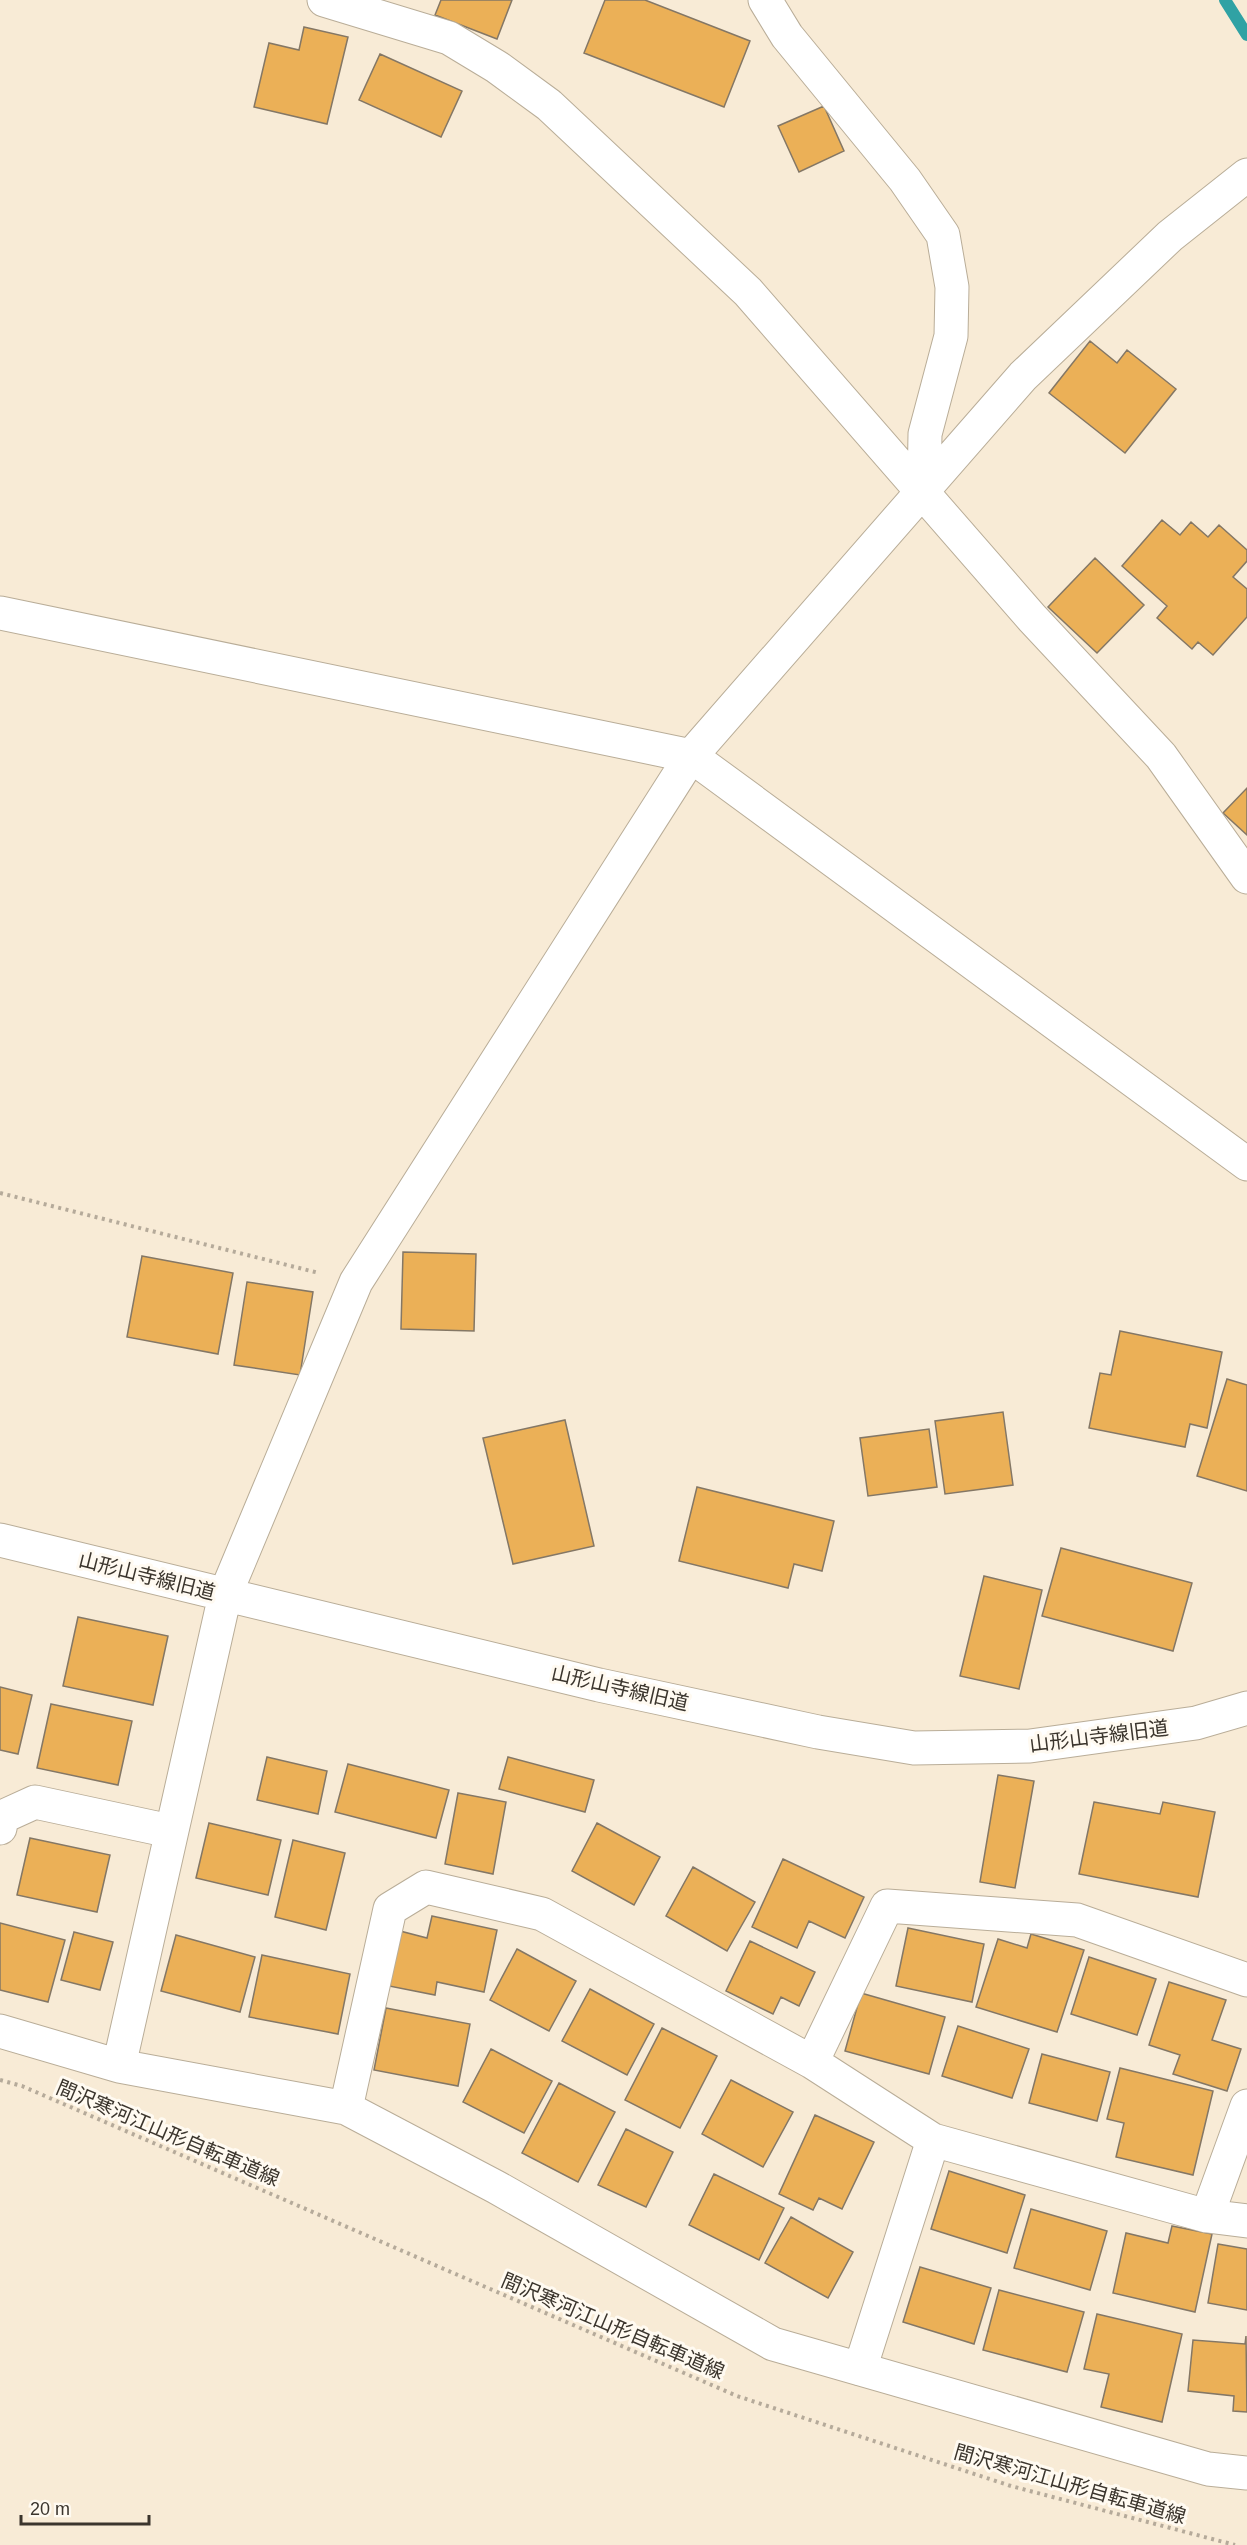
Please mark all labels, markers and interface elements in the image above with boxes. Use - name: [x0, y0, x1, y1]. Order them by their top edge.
- street label: 山形山寺線旧道: [76, 1548, 218, 1604]
- street label: 山形山寺線旧道: [549, 1662, 691, 1714]
- street label: 山形山寺線旧道: [1028, 1717, 1170, 1755]
- street label: 間沢寒河江山形自転車道線: [53, 2076, 283, 2190]
- street label: 間沢寒河江山形自転車道線: [498, 2269, 728, 2383]
- street label: 間沢寒河江山形自転車道線: [952, 2440, 1188, 2528]
- scale bar: [21, 2488, 148, 2526]
- text: 20 m: [30, 2499, 70, 2519]

